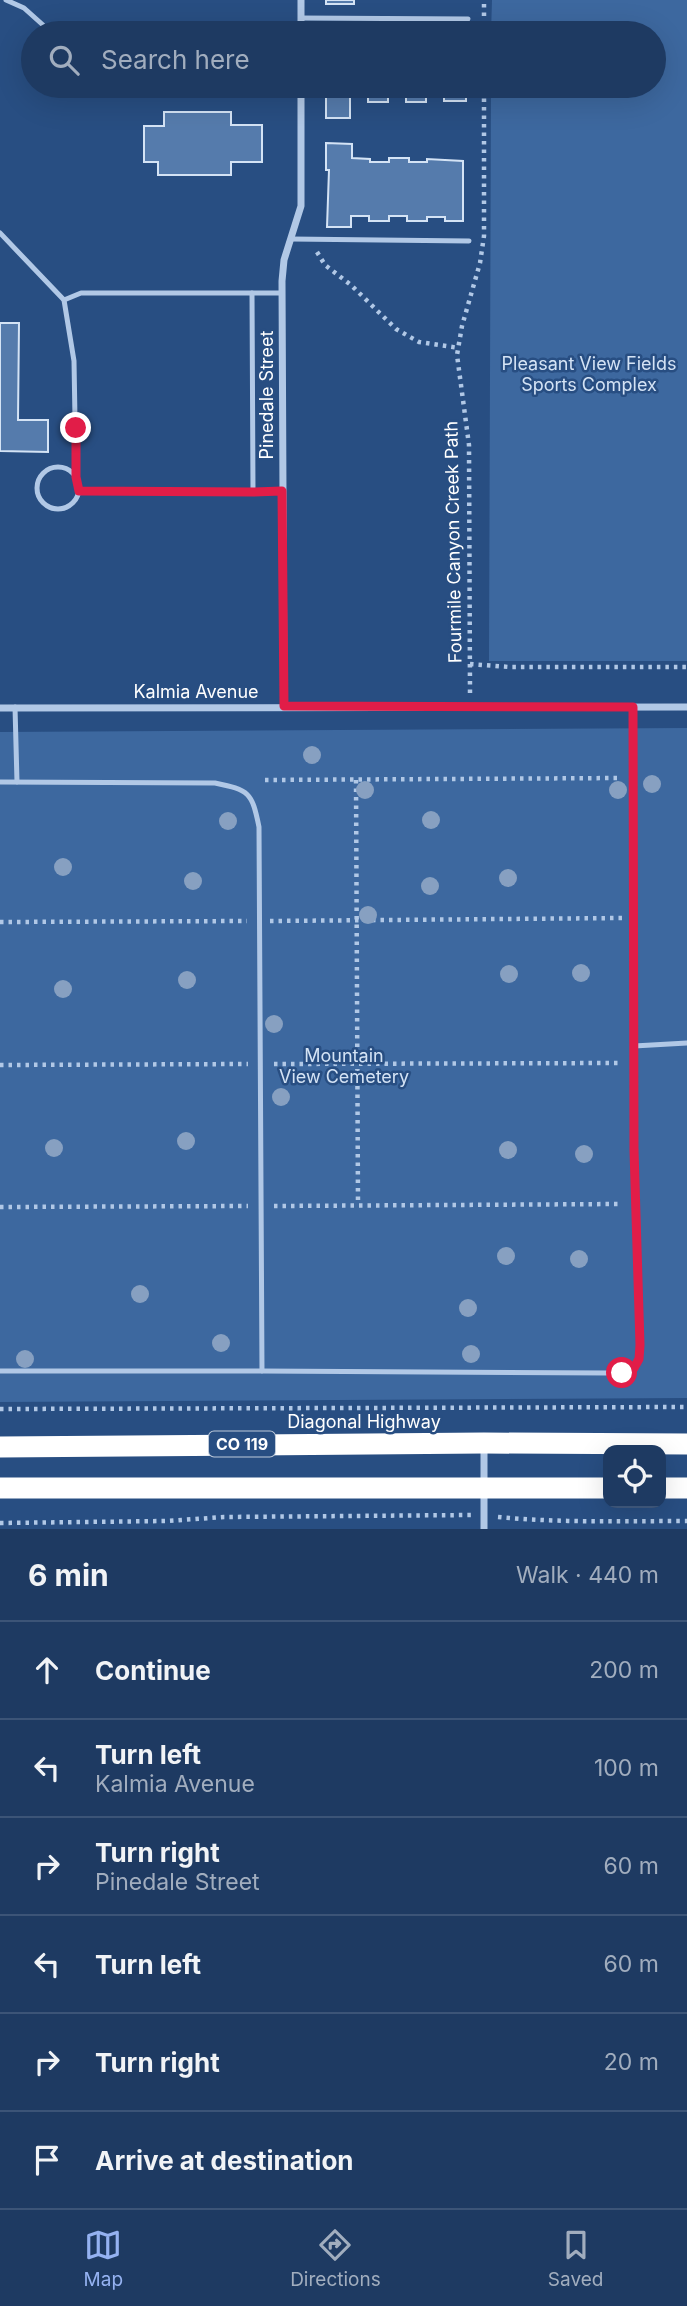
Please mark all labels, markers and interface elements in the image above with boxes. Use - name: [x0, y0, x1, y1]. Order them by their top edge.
- search box: [21, 21, 666, 98]
- icon: search: [45, 41, 83, 79]
- text: Search here: [101, 44, 250, 75]
- street label: Pinedale Street: [256, 330, 277, 459]
- park label: Pleasant View Fields Sports Complex: [502, 353, 676, 395]
- route end: [60, 412, 91, 443]
- street label: Fourmile Canyon Creek Path: [440, 421, 466, 663]
- street label: Kalmia Avenue: [133, 681, 259, 702]
- park label: Mountain View Cemetery: [279, 1045, 409, 1087]
- route start: [606, 1357, 637, 1388]
- street label: Diagonal Highway: [287, 1411, 441, 1432]
- road number: CO 119: [209, 1432, 275, 1456]
- map controls: [603, 1445, 666, 1508]
- button: locate: [603, 1445, 666, 1508]
- text: 6 min: [28, 1557, 109, 1593]
- text: Walk · 440 m: [516, 1561, 659, 1589]
- icon: ahead: [28, 1651, 66, 1689]
- text: Continue: [95, 1655, 211, 1686]
- text: 200 m: [589, 1656, 659, 1684]
- text: Turn left: [95, 1739, 201, 1770]
- icon: left: [28, 1749, 66, 1787]
- text: 100 m: [594, 1754, 659, 1782]
- text: Kalmia Avenue: [95, 1770, 255, 1798]
- text: Turn right: [95, 1837, 220, 1868]
- icon: right: [28, 1847, 66, 1885]
- text: 60 m: [604, 1852, 659, 1880]
- text: Pinedale Street: [95, 1868, 260, 1896]
- icon: left: [28, 1945, 66, 1983]
- text: Turn left: [95, 1949, 201, 1980]
- text: 60 m: [604, 1950, 659, 1978]
- icon: right: [28, 2043, 66, 2081]
- text: Turn right: [95, 2047, 220, 2078]
- text: 20 m: [604, 2048, 659, 2076]
- icon: arrive: [28, 2141, 66, 2179]
- text: Arrive at destination: [95, 2145, 354, 2176]
- tab: Map: [84, 2226, 123, 2291]
- tab: Directions: [290, 2226, 381, 2291]
- tab: Saved: [548, 2226, 603, 2291]

